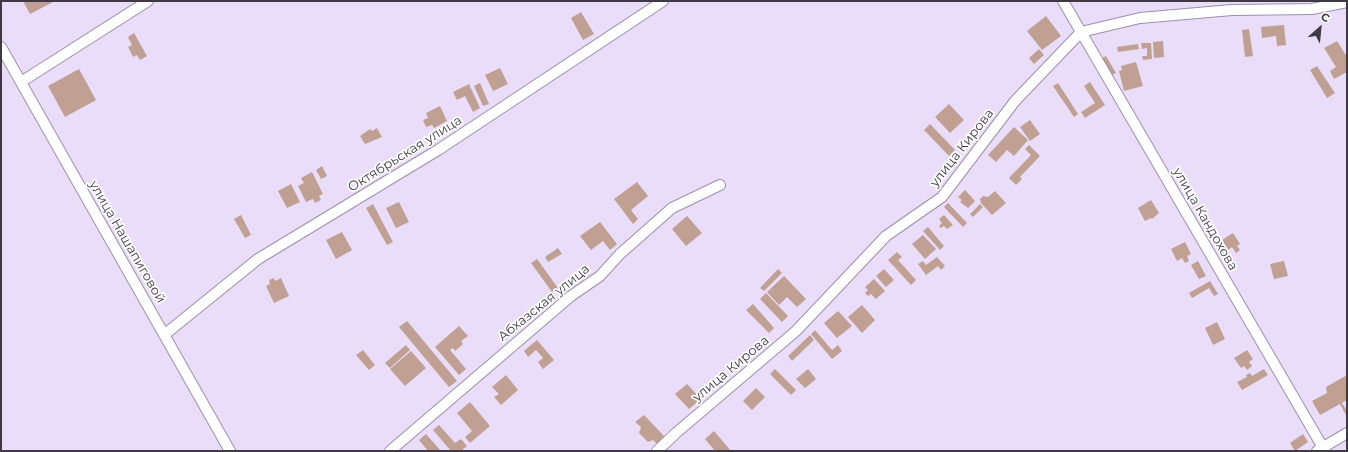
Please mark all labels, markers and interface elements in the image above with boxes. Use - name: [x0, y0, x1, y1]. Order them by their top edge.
- north arrow: [1300, 8, 1340, 48]
- text: С: [1319, 9, 1332, 25]
- street label: улица Кирова: [927, 106, 997, 190]
- street label: Октябрьская улица: [345, 113, 465, 195]
- street label: улица Кандохова: [1169, 165, 1241, 273]
- street label: улица Нашапиговой: [86, 178, 168, 306]
- street label: Абхазская улица: [495, 261, 593, 345]
- street label: улица Кирова: [690, 333, 772, 405]

